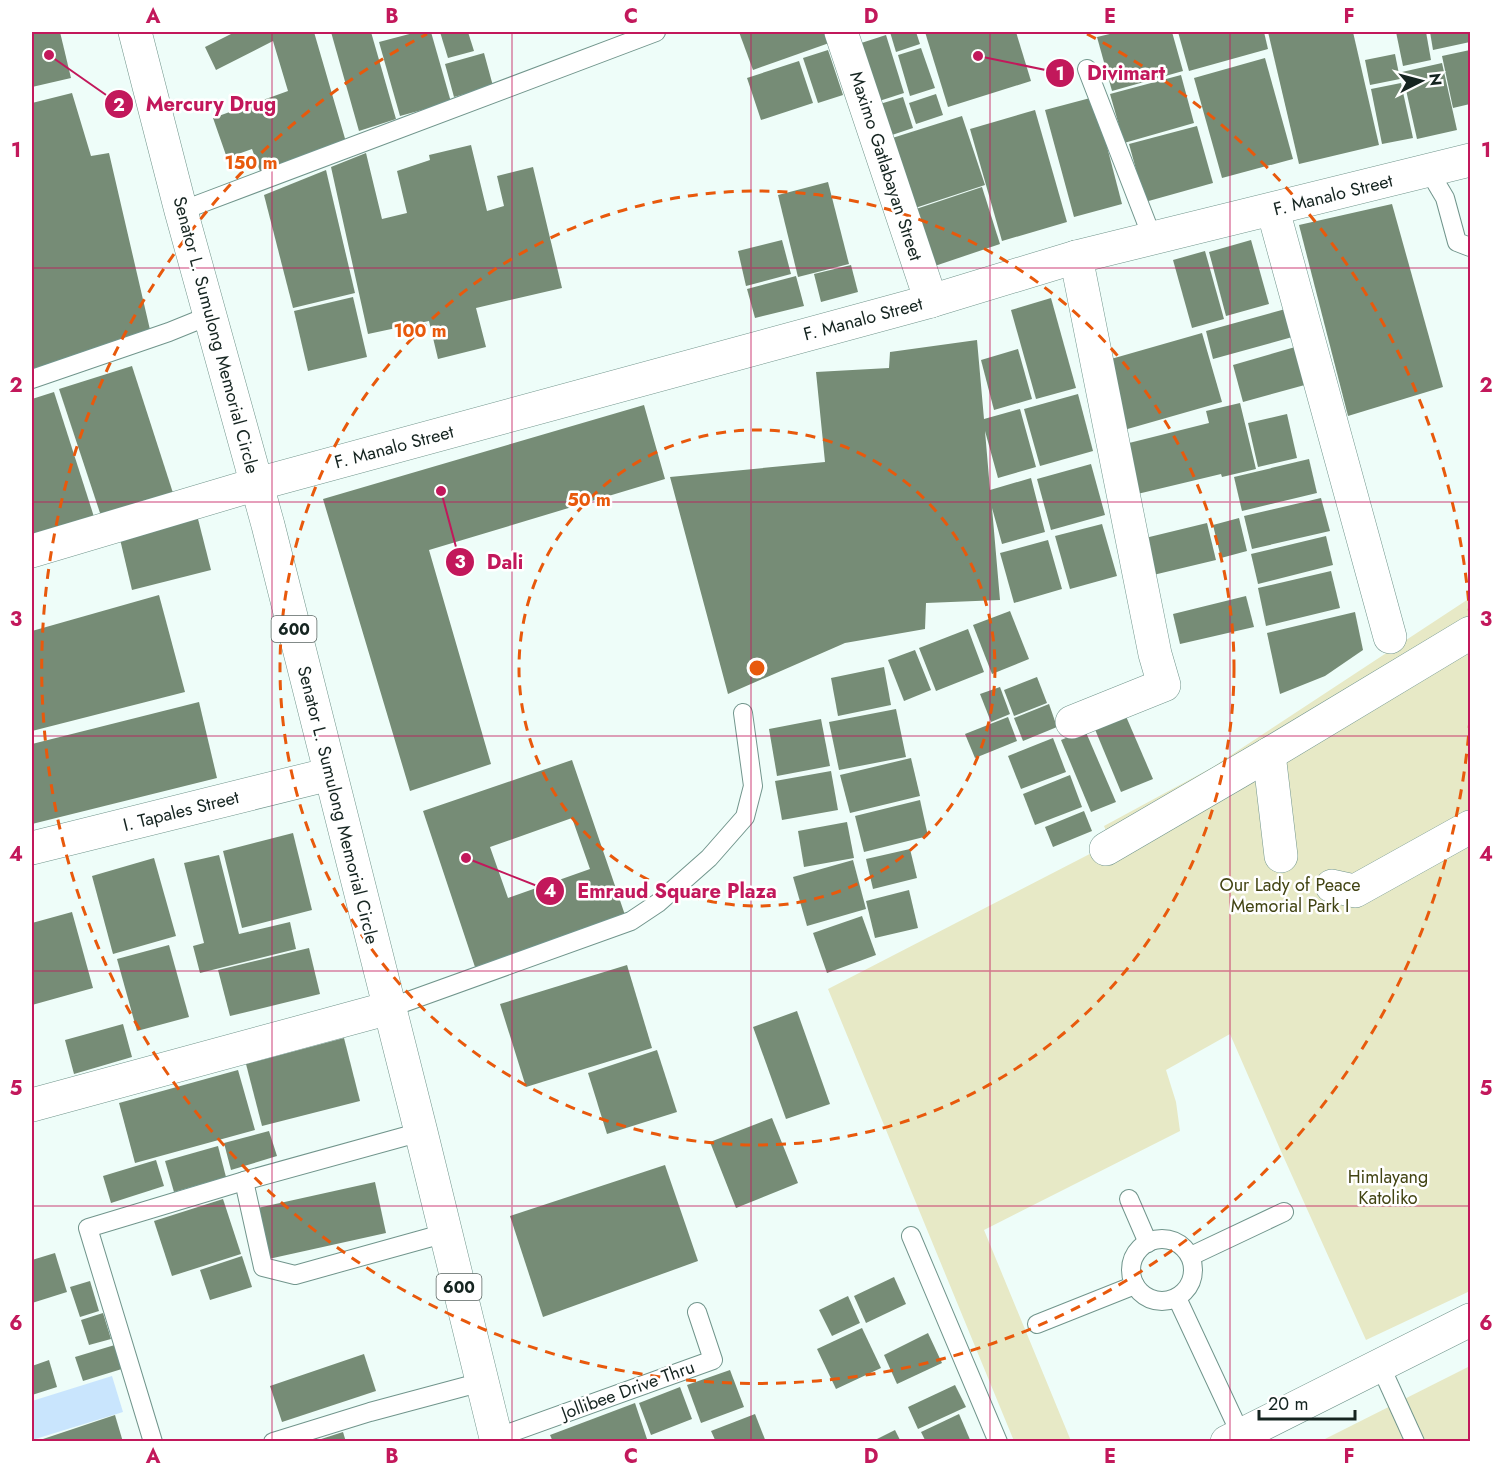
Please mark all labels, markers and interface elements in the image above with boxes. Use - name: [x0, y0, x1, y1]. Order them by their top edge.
- text: A: [145, 2, 161, 31]
- text: B: [385, 2, 399, 31]
- text: C: [624, 2, 638, 31]
- text: D: [864, 2, 878, 31]
- text: E: [1104, 2, 1116, 31]
- text: F: [1343, 2, 1355, 31]
- north arrow: [1391, 51, 1451, 111]
- callout: Divimart: [1045, 54, 1177, 92]
- text: Divimart: [1087, 59, 1166, 88]
- text: 1: [1055, 61, 1065, 87]
- street label: Maximo Gatlabayan Street: [843, 68, 929, 265]
- text: N: [1423, 72, 1448, 87]
- callout: Mercury Drug: [104, 85, 289, 123]
- text: Mercury Drug: [146, 90, 276, 119]
- text: 2: [113, 92, 125, 118]
- text: 1: [11, 136, 21, 165]
- text: 1: [1481, 136, 1491, 165]
- text: 150 m: [225, 150, 277, 176]
- street label: F. Manalo Street: [1271, 167, 1396, 222]
- street label: Senator L. Sumulong Memorial Circle: [166, 194, 266, 476]
- street label: F. Manalo Street: [801, 290, 926, 347]
- text: 100 m: [393, 318, 447, 344]
- text: 2: [9, 371, 23, 400]
- text: 2: [1479, 371, 1493, 400]
- street label: F. Manalo Street: [332, 418, 457, 475]
- text: 50 m: [567, 487, 611, 513]
- callout: Dali: [445, 543, 536, 581]
- text: Dali: [487, 548, 523, 577]
- text: 3: [454, 549, 466, 575]
- text: 3: [10, 605, 22, 634]
- text: 3: [1480, 605, 1492, 634]
- road number: 600: [272, 616, 316, 642]
- centre of rings: [747, 658, 767, 678]
- street label: Senator L. Sumulong Memorial Circle: [291, 663, 385, 947]
- street label: I. Tapales Street: [120, 784, 242, 838]
- text: 4: [9, 840, 23, 869]
- text: 4: [1479, 840, 1493, 869]
- callout: Emraud Square Plaza: [535, 872, 789, 910]
- park label: Our Lady of Peace Memorial Park I: [1219, 872, 1361, 919]
- text: Emraud Square Plaza: [577, 877, 777, 906]
- text: 4: [544, 878, 556, 904]
- text: 5: [10, 1074, 23, 1103]
- text: 5: [1480, 1074, 1493, 1103]
- park label: Himlayang Katoliko: [1348, 1164, 1428, 1211]
- road number: 600: [436, 1274, 482, 1300]
- text: 6: [9, 1309, 23, 1338]
- text: 6: [1479, 1309, 1493, 1338]
- street label: Jollibee Drive Thru: [556, 1354, 698, 1427]
- scale bar: [1259, 1383, 1355, 1421]
- text: 20 m: [1268, 1391, 1308, 1417]
- text: A: [145, 1442, 161, 1471]
- text: B: [385, 1442, 399, 1471]
- text: C: [624, 1442, 638, 1471]
- text: D: [864, 1442, 878, 1471]
- text: E: [1104, 1442, 1116, 1471]
- text: F: [1343, 1442, 1355, 1471]

